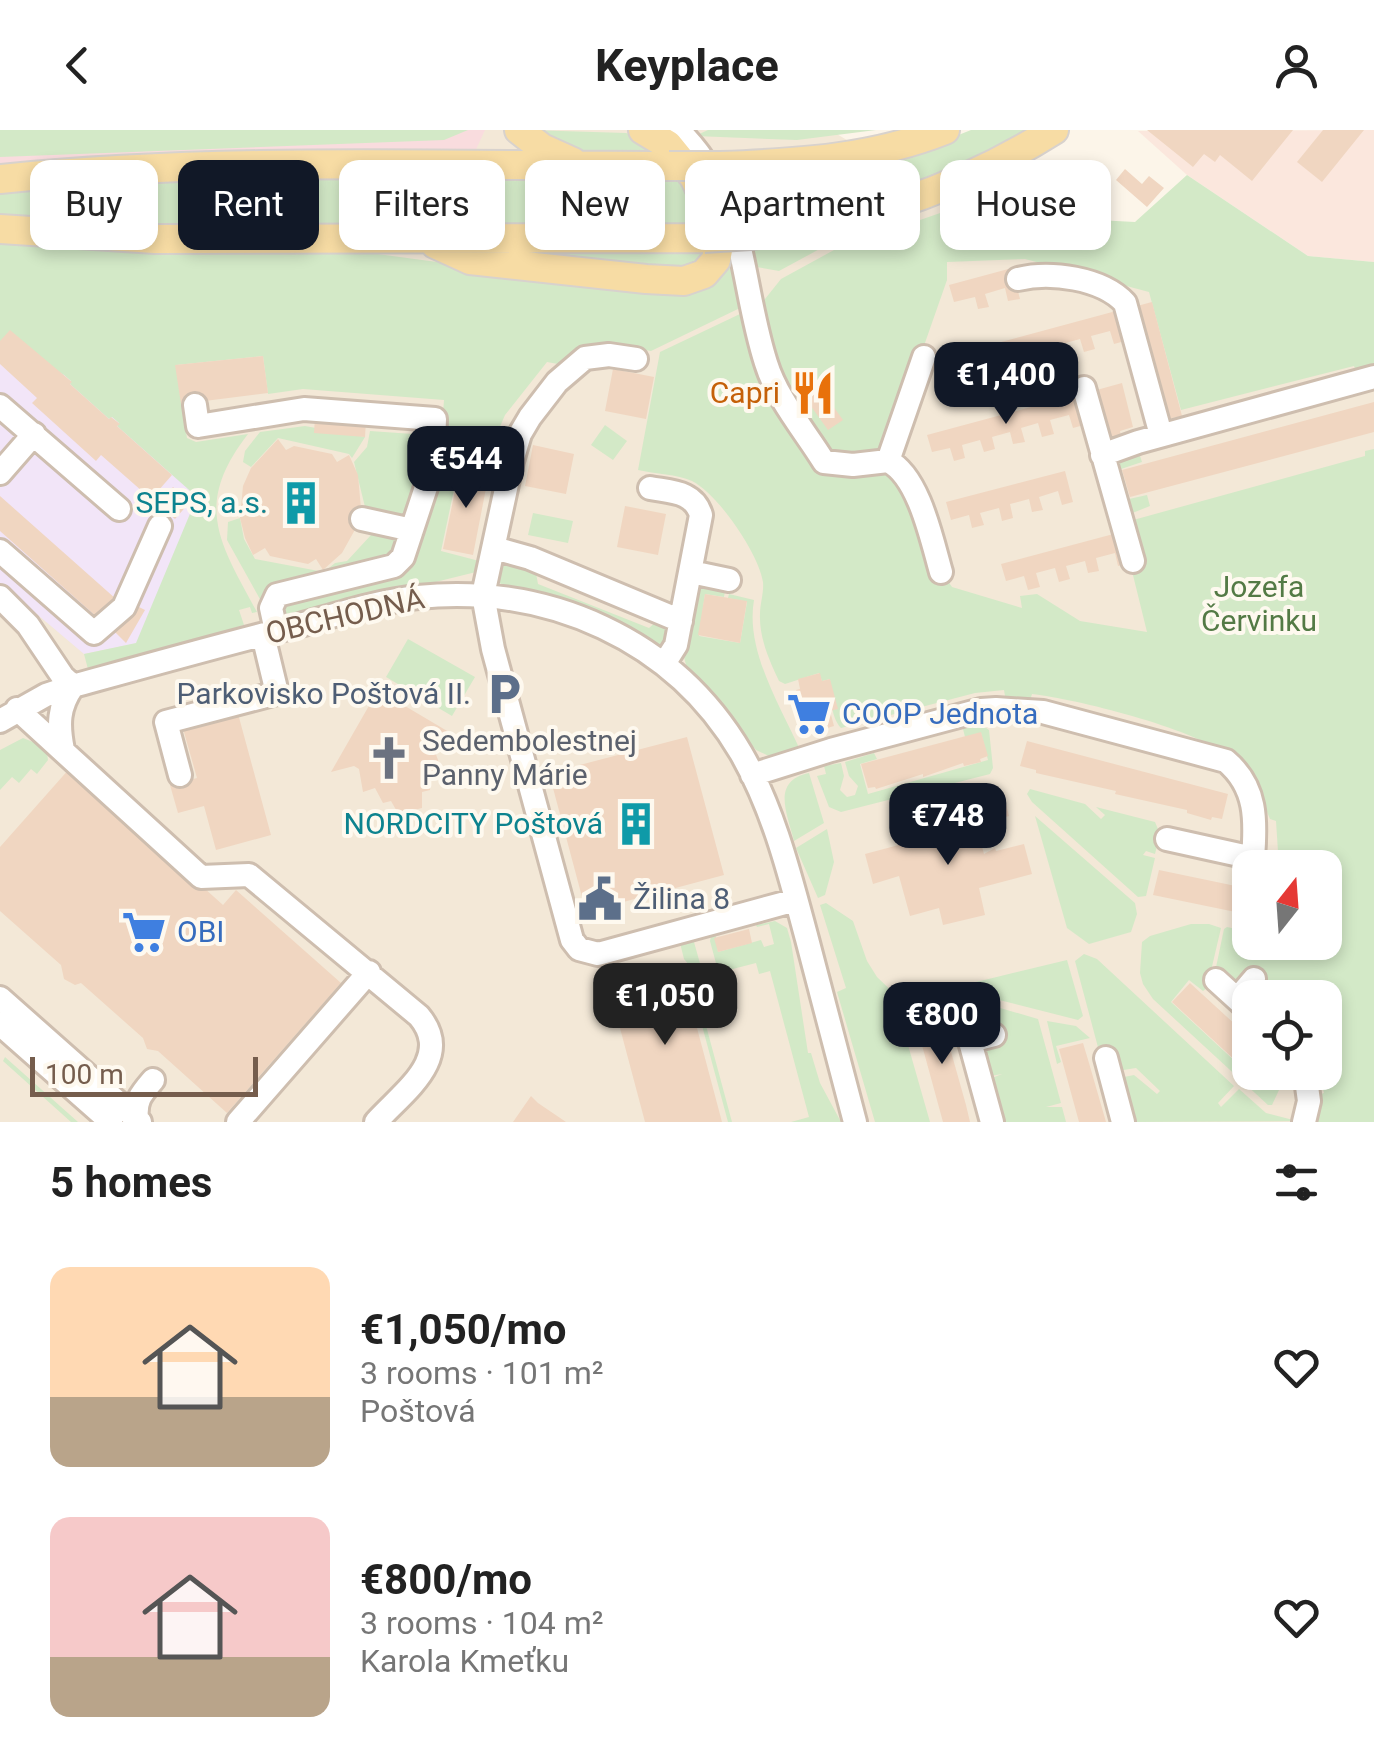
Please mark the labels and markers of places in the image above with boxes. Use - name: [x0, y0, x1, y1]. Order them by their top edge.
- pin: €1,400: [925, 342, 1087, 427]
- restaurant icon: Capri: [789, 369, 837, 417]
- place label: Capri: [710, 375, 780, 410]
- pin: €544: [407, 426, 525, 511]
- building icon: SEPS, a.s.: [277, 479, 325, 527]
- place label: SEPS, a.s.: [135, 485, 268, 520]
- parking icon: Parkovisko Poštová II.: [480, 670, 528, 718]
- place label: Parkovisko Poštová II.: [177, 676, 471, 711]
- supermarket icon: COOP Jednota: [785, 690, 833, 738]
- place label: COOP Jednota: [842, 696, 1038, 731]
- place label: Sedembolestnej Panny Márie: [422, 723, 637, 792]
- church icon: Sedembolestnej Panny Márie: [365, 734, 413, 782]
- pin: €748: [889, 783, 1007, 868]
- building icon: NORDCITY Poštová: [612, 800, 660, 848]
- place label: NORDCITY Poštová: [344, 806, 603, 841]
- public building icon: Žilina 8: [576, 875, 624, 923]
- place label: Žilina 8: [633, 881, 730, 916]
- supermarket icon: OBI: [120, 908, 168, 956]
- place label: OBI: [177, 914, 225, 949]
- pin: €1,050: [584, 963, 746, 1048]
- pin: €800: [883, 982, 1001, 1067]

